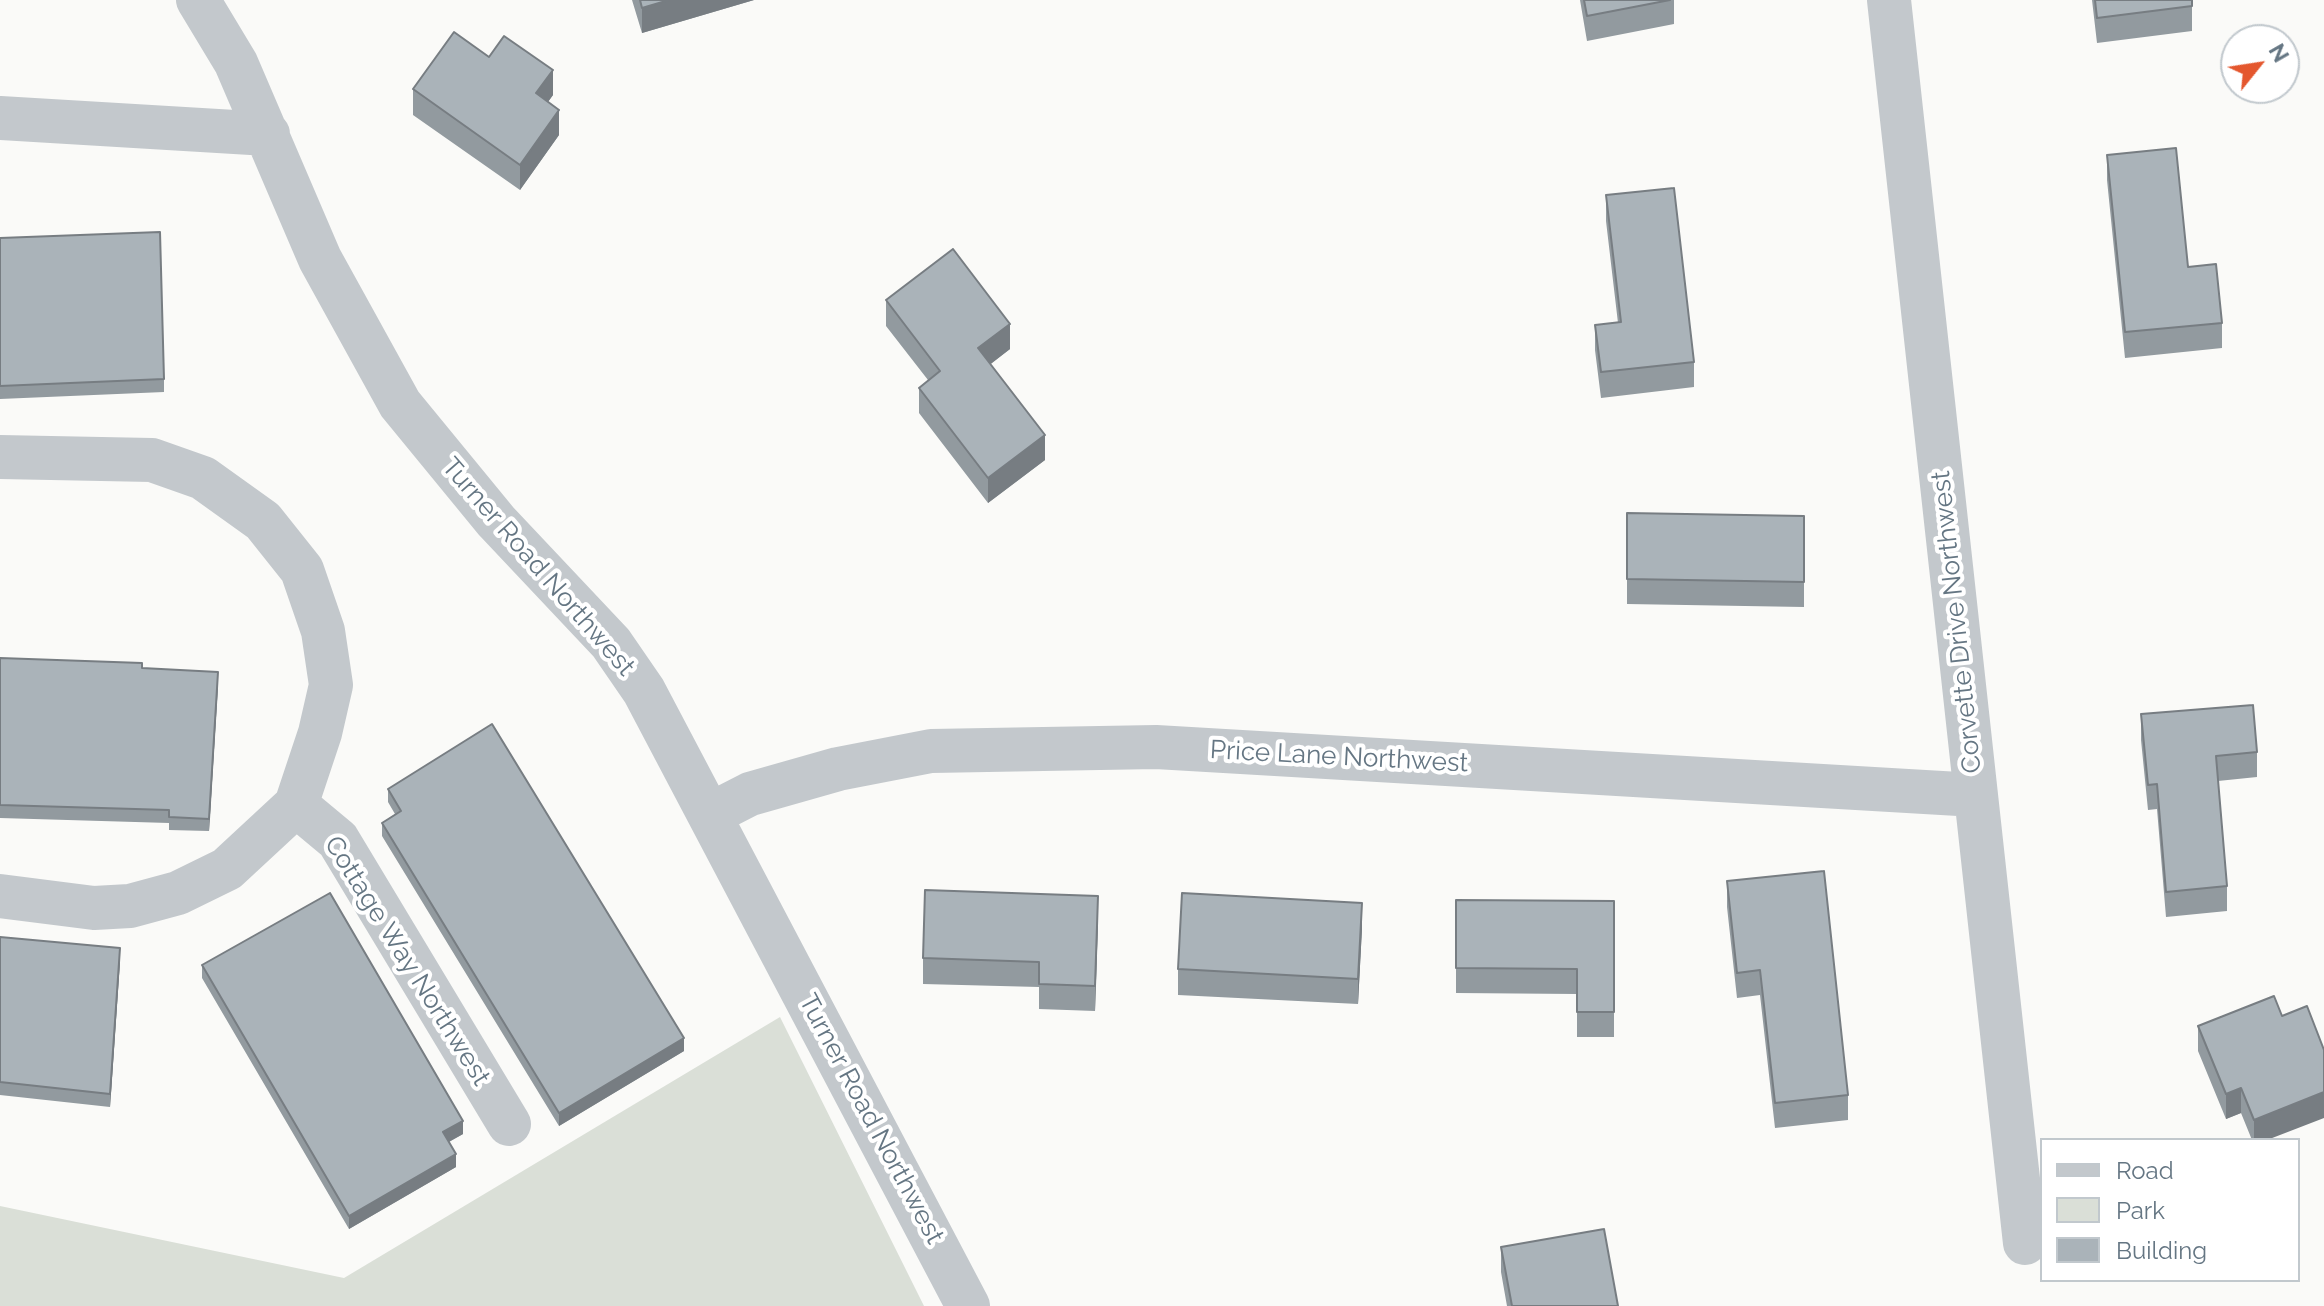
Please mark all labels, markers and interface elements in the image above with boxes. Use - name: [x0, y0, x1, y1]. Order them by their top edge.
- north arrow: [2220, 24, 2300, 104]
- text: N: [2264, 39, 2295, 67]
- street label: Turner Road Northwest: [435, 452, 641, 682]
- street label: Corvette Drive Northwest: [1926, 469, 1988, 775]
- street label: Price Lane Northwest: [1209, 735, 1469, 779]
- street label: Cottage Way Northwest: [317, 831, 497, 1091]
- street label: Turner Road Northwest: [792, 989, 950, 1249]
- legend: [2040, 1138, 2300, 1282]
- text: Road: [2116, 1156, 2174, 1185]
- text: Park: [2116, 1196, 2165, 1225]
- text: Building: [2116, 1236, 2207, 1265]

